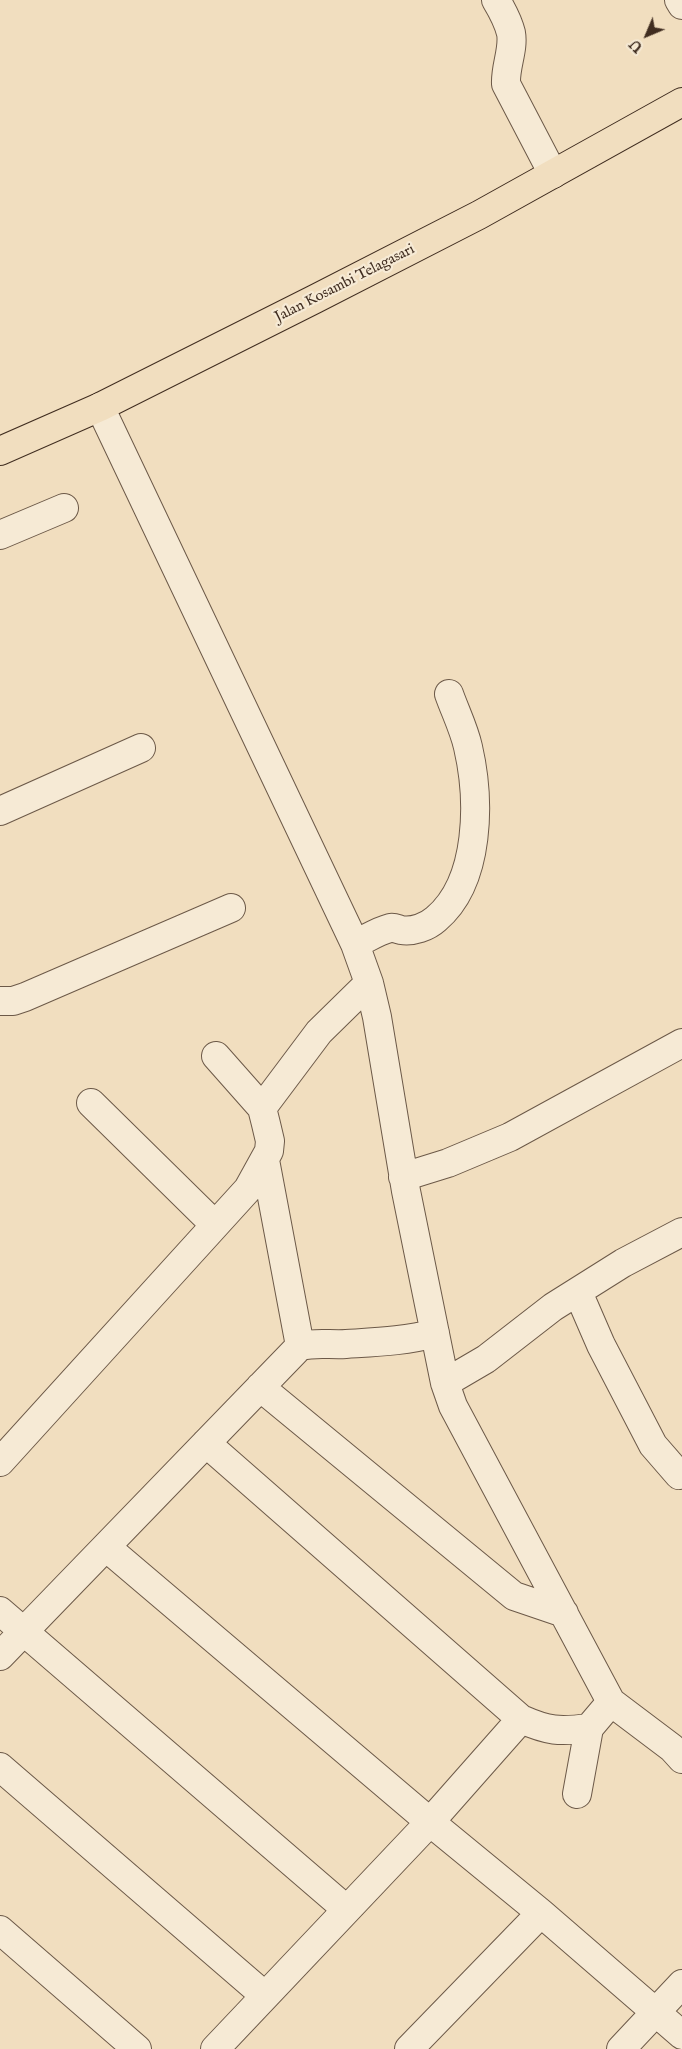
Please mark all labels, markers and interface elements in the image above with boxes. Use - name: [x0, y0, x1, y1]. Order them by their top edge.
- north arrow: [622, 10, 672, 60]
- text: U: [626, 35, 647, 56]
- street label: Jalan Kosambi Telagasari: [272, 241, 418, 327]

